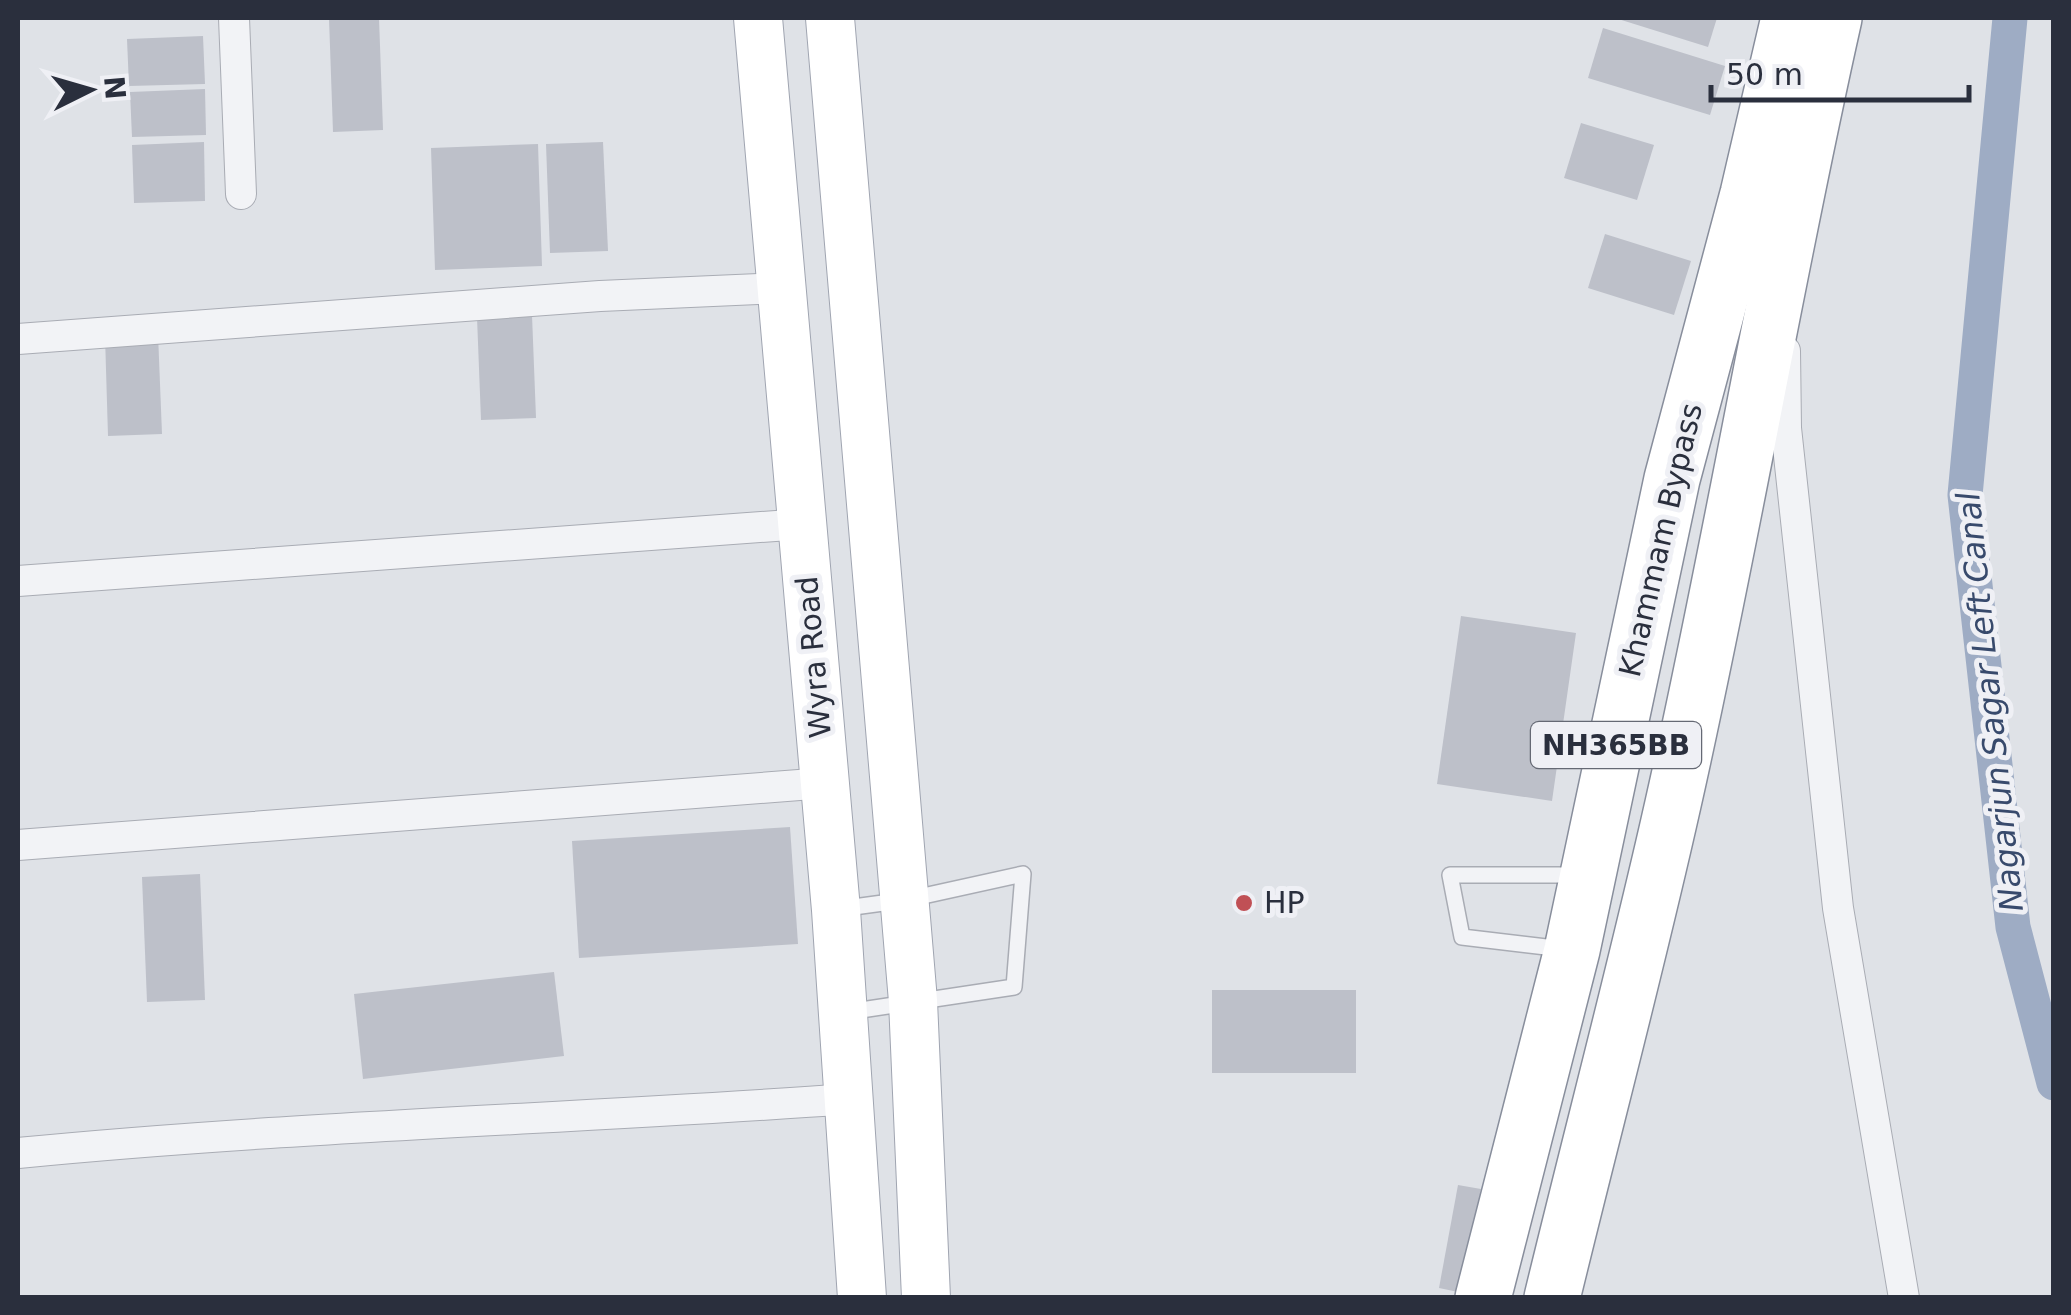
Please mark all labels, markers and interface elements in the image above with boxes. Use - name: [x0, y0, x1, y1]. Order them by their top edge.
- north arrow: [40, 40, 140, 140]
- scale bar: [1711, 40, 1968, 102]
- text: 50 m: [1726, 57, 1803, 92]
- text: N: [97, 75, 132, 101]
- street label: Khammam Bypass: [1612, 400, 1709, 680]
- water label: Nagarjun Sagar Left Canal: [1949, 490, 2031, 914]
- street label: Wyra Road: [789, 575, 838, 739]
- road number: NH365BB: [1531, 722, 1701, 768]
- place label: HP: [1264, 885, 1305, 920]
- marker: HP: [1233, 892, 1255, 914]

